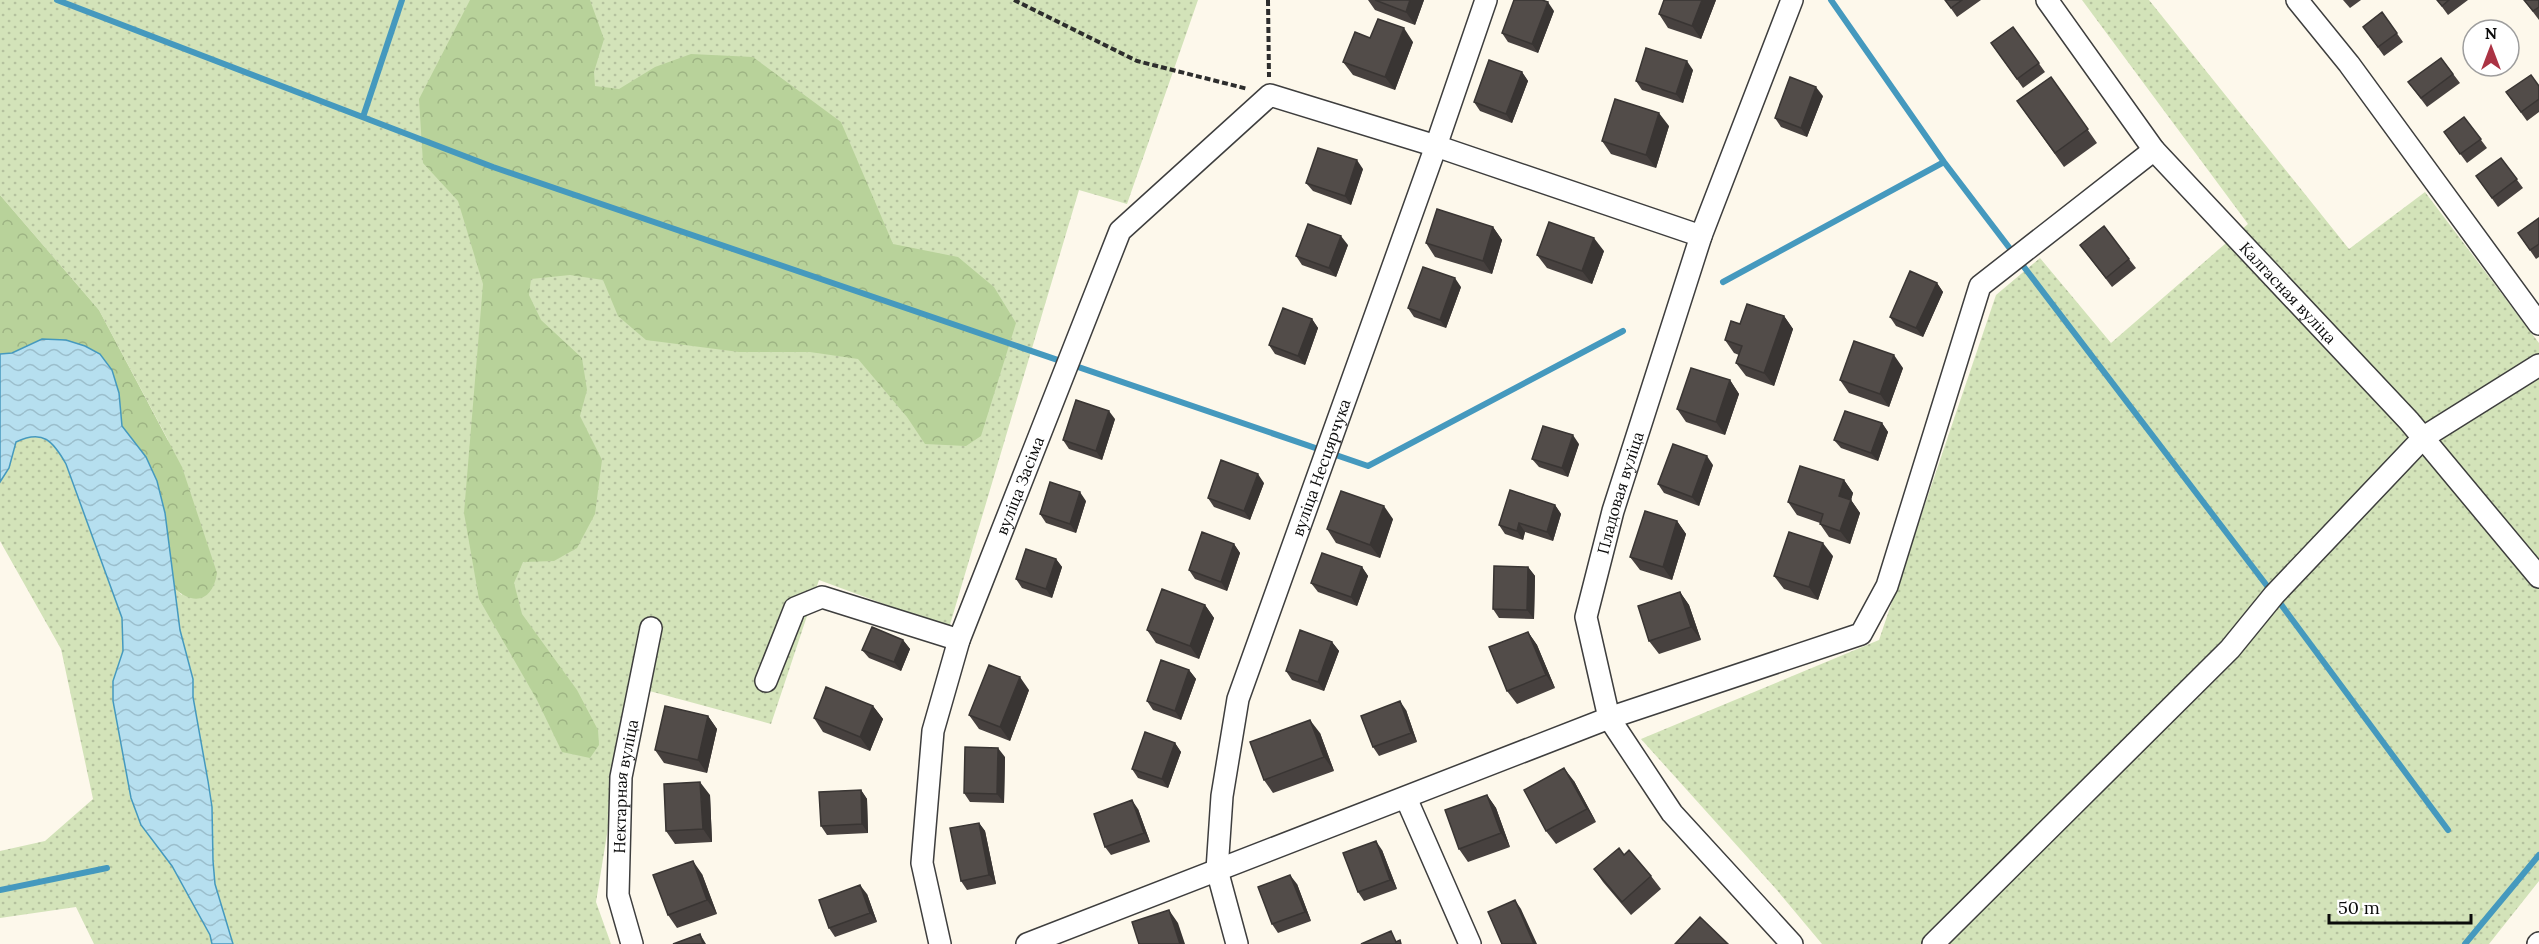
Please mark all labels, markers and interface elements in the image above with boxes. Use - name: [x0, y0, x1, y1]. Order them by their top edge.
- north arrow: [2461, 18, 2521, 78]
- text: N: [2485, 23, 2497, 43]
- street label: Калгасная вуліца: [2235, 237, 2341, 348]
- street label: вуліца Несцярчука: [1287, 396, 1355, 539]
- street label: Пладовая вуліца: [1592, 429, 1648, 556]
- street label: вуліца Засіма: [991, 433, 1048, 538]
- street label: Нектарная вуліца: [609, 718, 642, 854]
- scale bar: [2329, 887, 2472, 925]
- text: 50 m: [2338, 896, 2380, 919]

